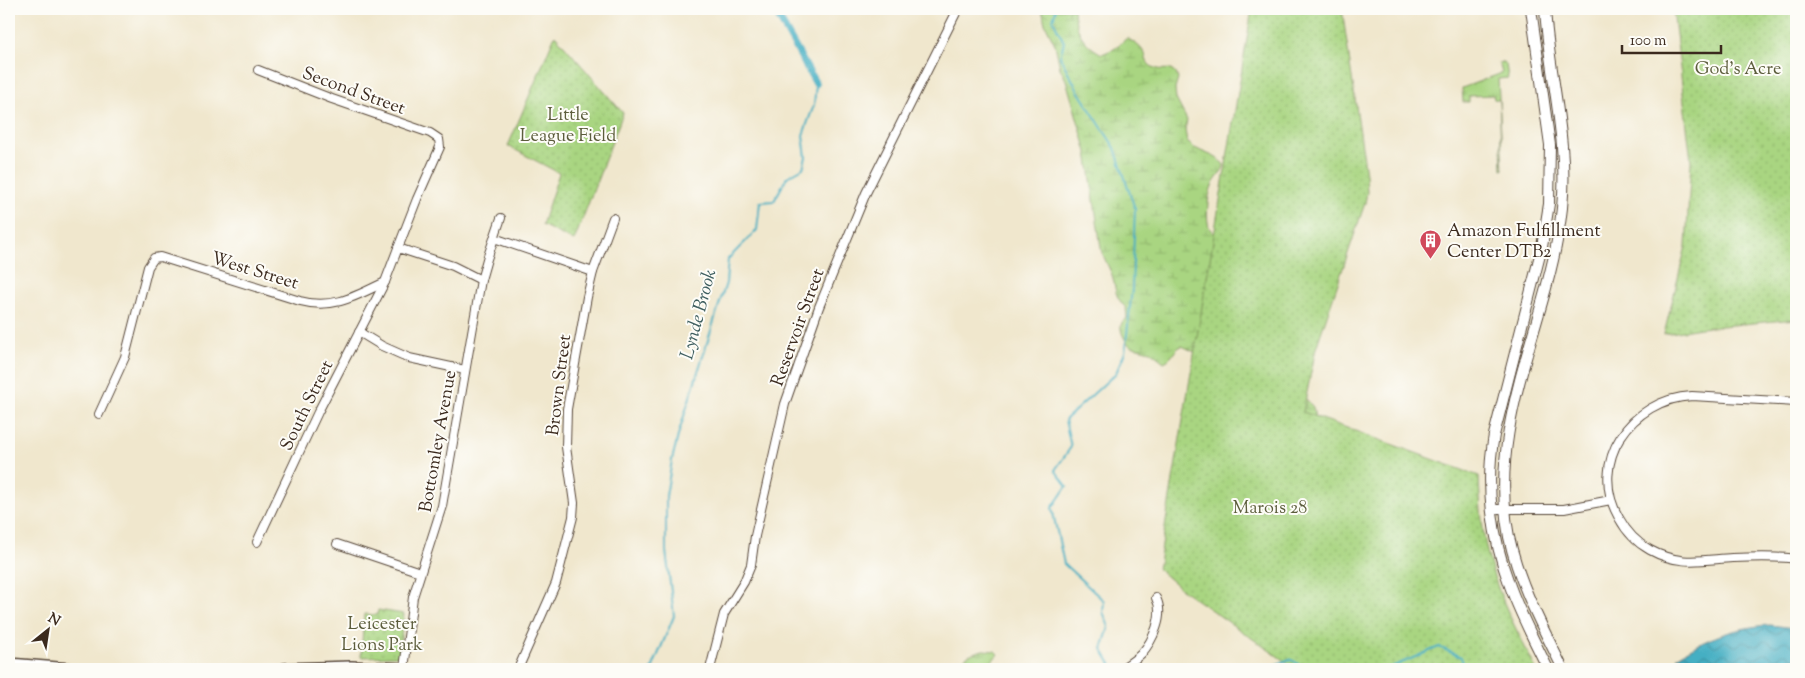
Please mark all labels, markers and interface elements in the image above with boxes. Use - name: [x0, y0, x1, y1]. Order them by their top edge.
- scale bar: [1622, 22, 1721, 54]
- text: 100 m: [1630, 31, 1667, 52]
- park label: God's Acre: [1695, 57, 1781, 83]
- street label: Second Street: [298, 61, 409, 123]
- park label: Little League Field: [520, 103, 616, 150]
- place label: Amazon Fulfillment Center DTB2: [1447, 219, 1601, 266]
- building icon: Amazon Fulfillment Center DTB2: [1419, 228, 1443, 259]
- street label: West Street: [207, 246, 301, 298]
- street label: Reservoir Street: [765, 265, 832, 390]
- water label: Lynde Brook: [674, 266, 725, 363]
- street label: Brown Street: [541, 333, 579, 437]
- street label: South Street: [275, 356, 341, 456]
- street label: Bottomley Avenue: [414, 368, 464, 515]
- park label: Marois 28: [1233, 496, 1307, 522]
- north arrow: [22, 606, 72, 656]
- text: N: [44, 609, 63, 632]
- park label: Leicester Lions Park: [341, 612, 423, 659]

